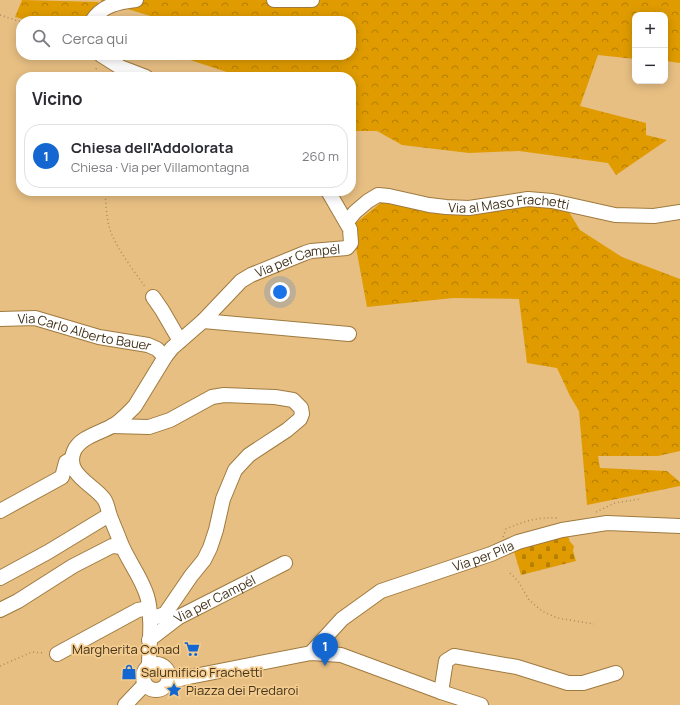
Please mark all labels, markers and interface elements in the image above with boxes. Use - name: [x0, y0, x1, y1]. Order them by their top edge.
- map controls: [632, 12, 668, 84]
- button: +: [632, 12, 668, 48]
- search box: [16, 16, 356, 60]
- icon: search: [30, 27, 52, 49]
- text: Cerca qui: [62, 28, 128, 49]
- button: −: [632, 48, 668, 84]
- text: Vicino: [32, 87, 83, 110]
- text: Chiesa dell'Addolorata: [71, 137, 233, 158]
- text: 1: [43, 147, 49, 165]
- text: 260 m: [302, 147, 339, 165]
- text: Chiesa · Via per Villamontagna: [71, 158, 249, 176]
- street label: Via al Maso Frachetti: [448, 190, 571, 217]
- street label: Via per Campél: [252, 240, 341, 281]
- your location: [270, 282, 290, 302]
- street label: Via Carlo Alberto Bauer: [17, 309, 155, 355]
- street label: Via per Pila: [450, 536, 517, 575]
- street label: Via per Campél: [170, 571, 259, 627]
- pin: 1: [312, 633, 338, 666]
- place label: Margherita Conad: [72, 640, 180, 658]
- supermarket icon: Margherita Conad: [183, 640, 201, 658]
- shop icon: Salumificio Frachetti: [120, 663, 138, 681]
- place label: Salumificio Frachetti: [141, 663, 263, 681]
- place icon: Piazza dei Predaroi: [165, 681, 183, 699]
- place label: Piazza dei Predaroi: [186, 681, 298, 699]

